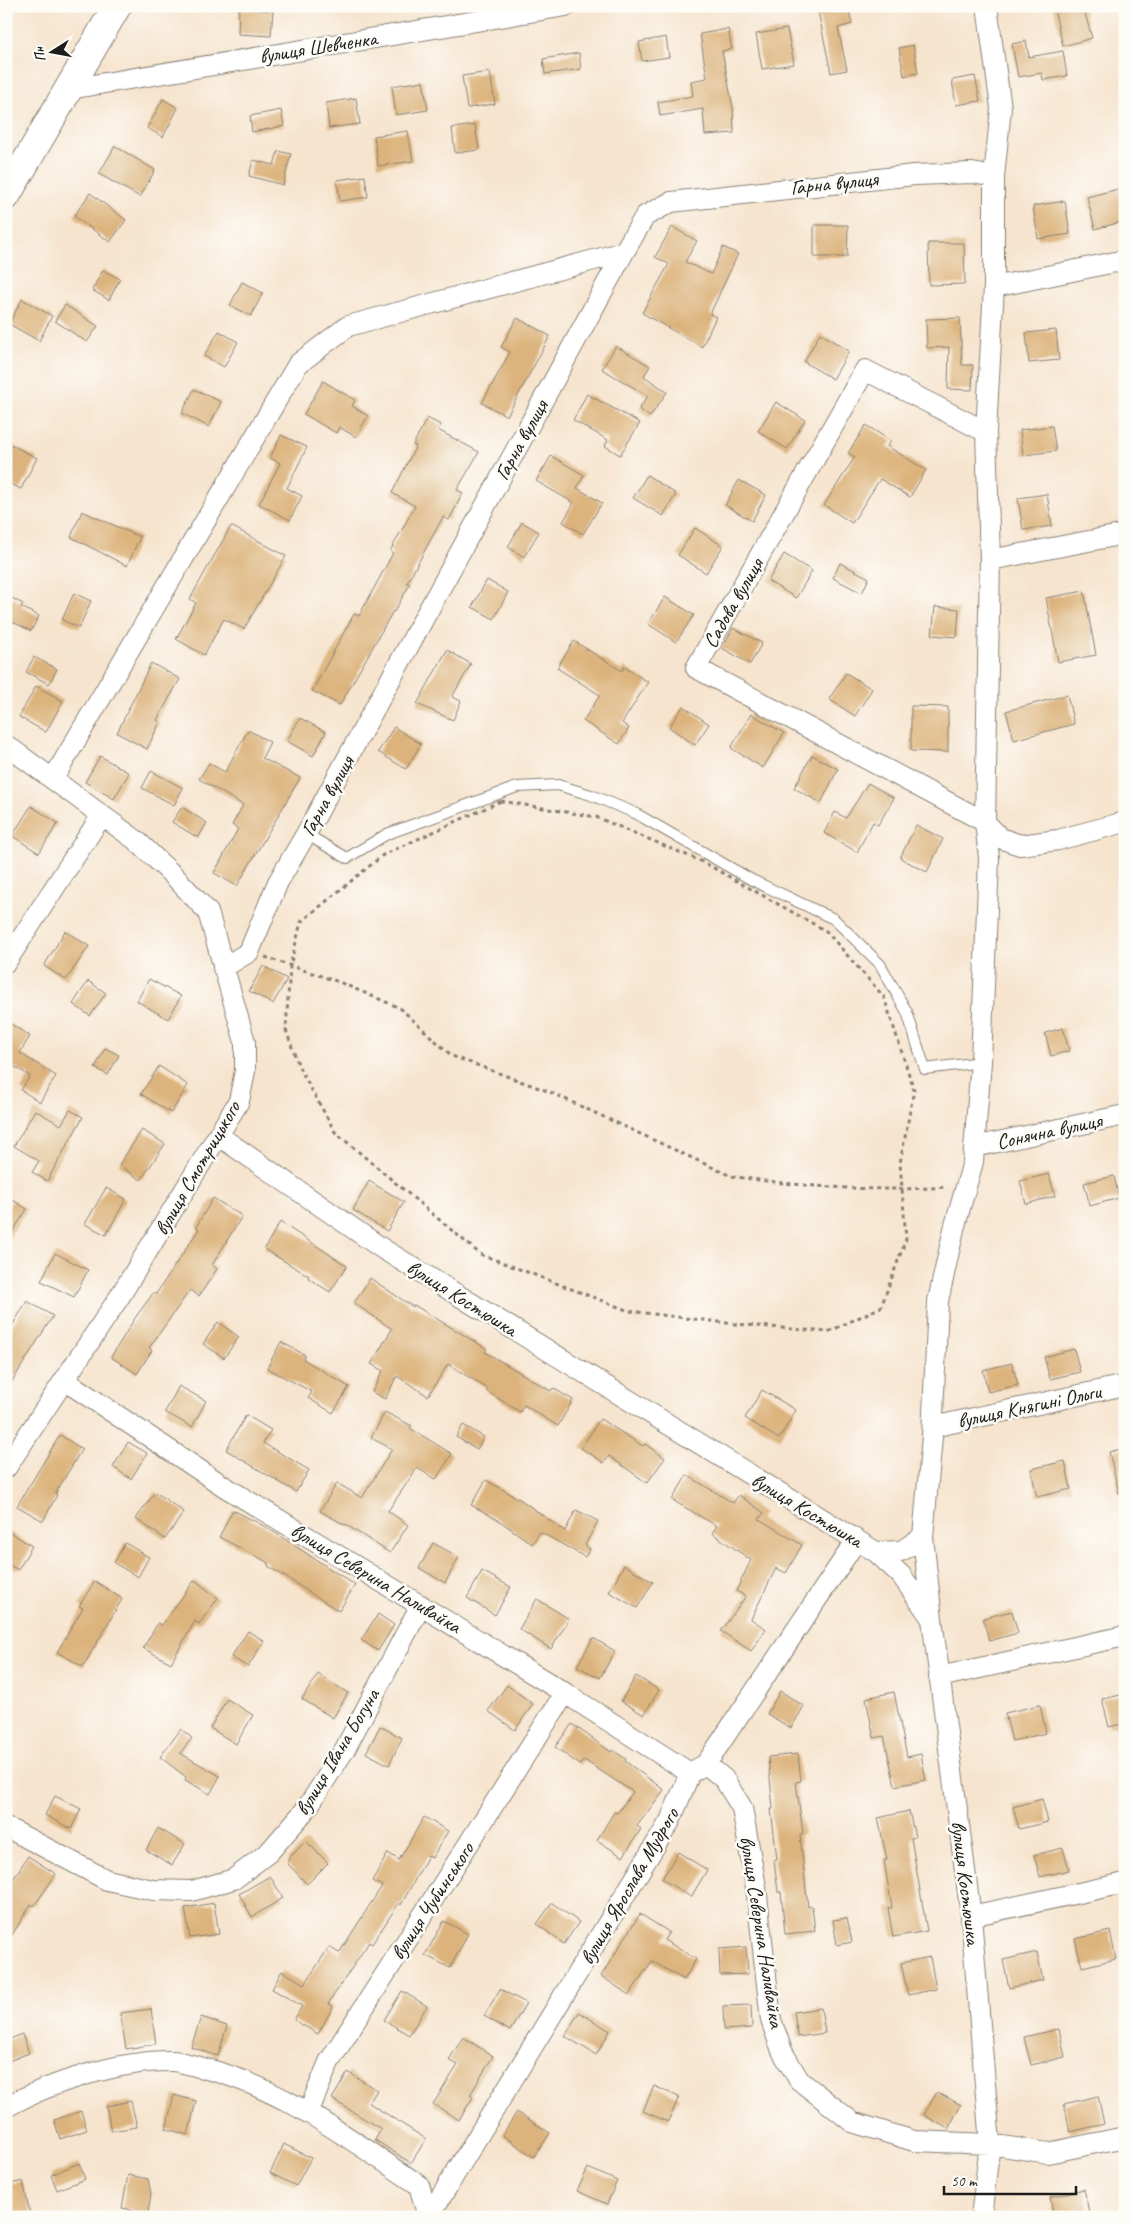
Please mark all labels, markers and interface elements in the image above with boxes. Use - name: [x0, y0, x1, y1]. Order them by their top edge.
- street label: вулиця Шевченка: [257, 25, 381, 69]
- north arrow: [28, 28, 78, 78]
- text: Пн: [30, 45, 49, 63]
- street label: Гарна вулиця: [789, 165, 880, 200]
- street label: Гарна вулиця: [488, 394, 554, 485]
- street label: Садова вулиця: [697, 552, 770, 652]
- street label: Гарна вулиця: [294, 750, 360, 841]
- street label: вулиця Смотрицького: [148, 1095, 247, 1240]
- street label: Сонячна вулиця: [994, 1107, 1106, 1155]
- street label: вулиця Костюшка: [402, 1254, 524, 1343]
- street label: вулиця Княгині Ольги: [955, 1378, 1104, 1434]
- street label: вулиця Костюшка: [747, 1467, 869, 1555]
- street label: вулиця Северина Наливайка: [286, 1517, 467, 1640]
- street label: вулиця Івана Богуна: [289, 1683, 386, 1820]
- street label: вулиця Ярослава Мудрого: [574, 1802, 685, 1969]
- street label: вулиця Костюшка: [945, 1819, 987, 1949]
- street label: вулиця Северина Наливайка: [734, 1834, 790, 2032]
- street label: вулиця Чубинського: [384, 1836, 480, 1965]
- scale bar: [944, 2163, 1076, 2195]
- text: 50 m: [951, 2172, 978, 2191]

